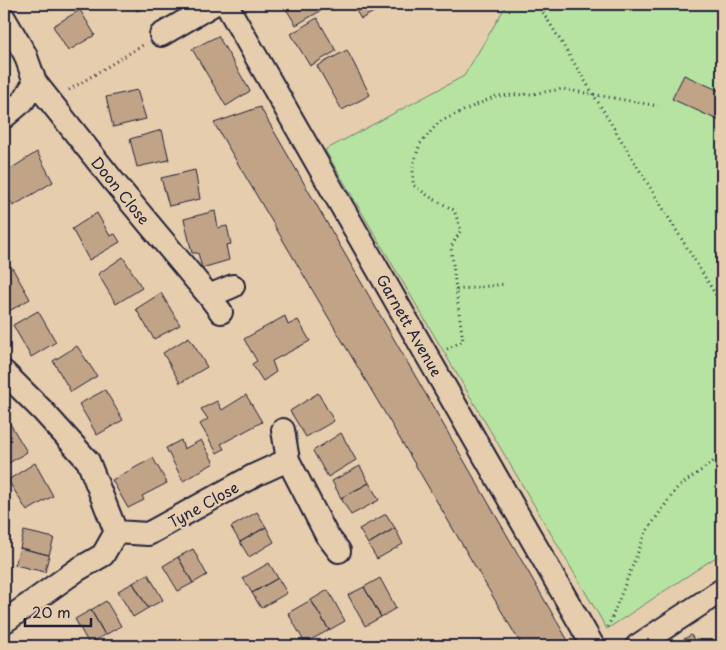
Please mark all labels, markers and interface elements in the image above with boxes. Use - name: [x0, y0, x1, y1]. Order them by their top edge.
- street label: Doon Close: [86, 151, 156, 229]
- street label: Garnett Avenue: [371, 270, 449, 380]
- street label: Tyne Close: [164, 475, 242, 533]
- scale bar: [25, 595, 91, 627]
- text: 20 m: [32, 600, 71, 623]

